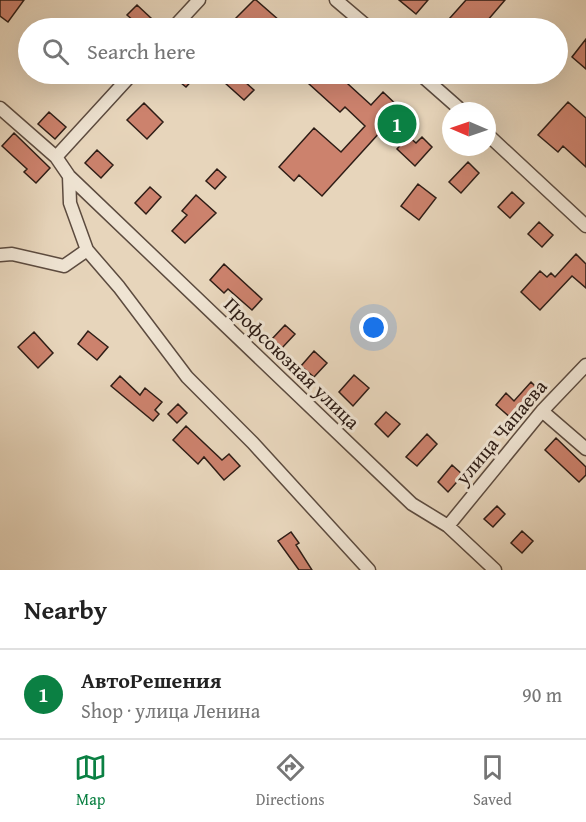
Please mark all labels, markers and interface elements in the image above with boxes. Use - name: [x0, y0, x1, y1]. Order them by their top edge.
- search box: [18, 18, 568, 84]
- icon: search: [39, 35, 72, 68]
- text: Search here: [87, 35, 196, 67]
- pin: 1: [378, 102, 416, 146]
- north arrow: [442, 102, 496, 156]
- street label: Профсоюзная улица: [218, 290, 367, 436]
- your location: [359, 313, 388, 342]
- street label: улица Чапаева: [447, 372, 554, 491]
- text: Nearby: [24, 590, 107, 629]
- text: АвтоРешения: [81, 664, 221, 696]
- text: 1: [38, 680, 49, 709]
- text: 90 m: [522, 680, 562, 709]
- text: Shop · улица Ленина: [81, 696, 260, 725]
- tab: Map: [74, 751, 107, 811]
- tab: Directions: [256, 751, 325, 811]
- tab: Saved: [473, 751, 512, 811]

